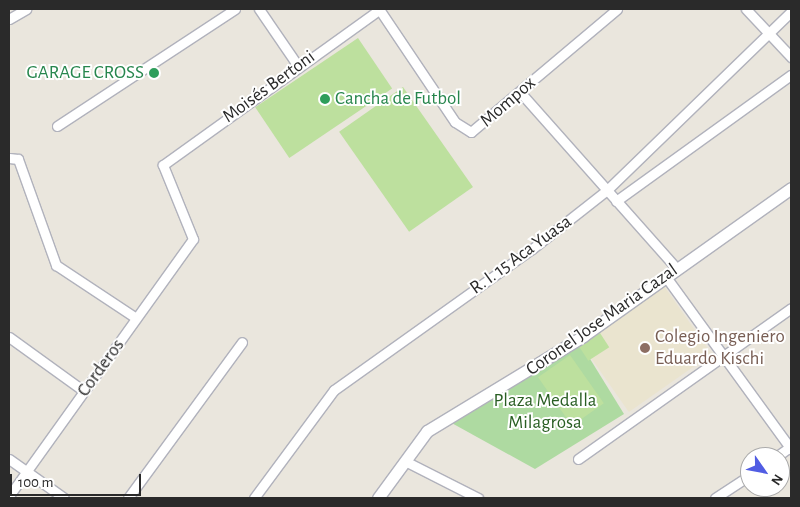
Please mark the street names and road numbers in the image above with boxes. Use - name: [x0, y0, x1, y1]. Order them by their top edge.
- street label: Moisés Bertoni: [218, 46, 320, 128]
- street label: Mompox: [476, 72, 540, 132]
- street label: R. I. 15 Aca Yuasa: [466, 210, 576, 300]
- street label: Coronel Jose Maria Cazal: [522, 259, 682, 381]
- street label: Corderos: [72, 335, 130, 401]

